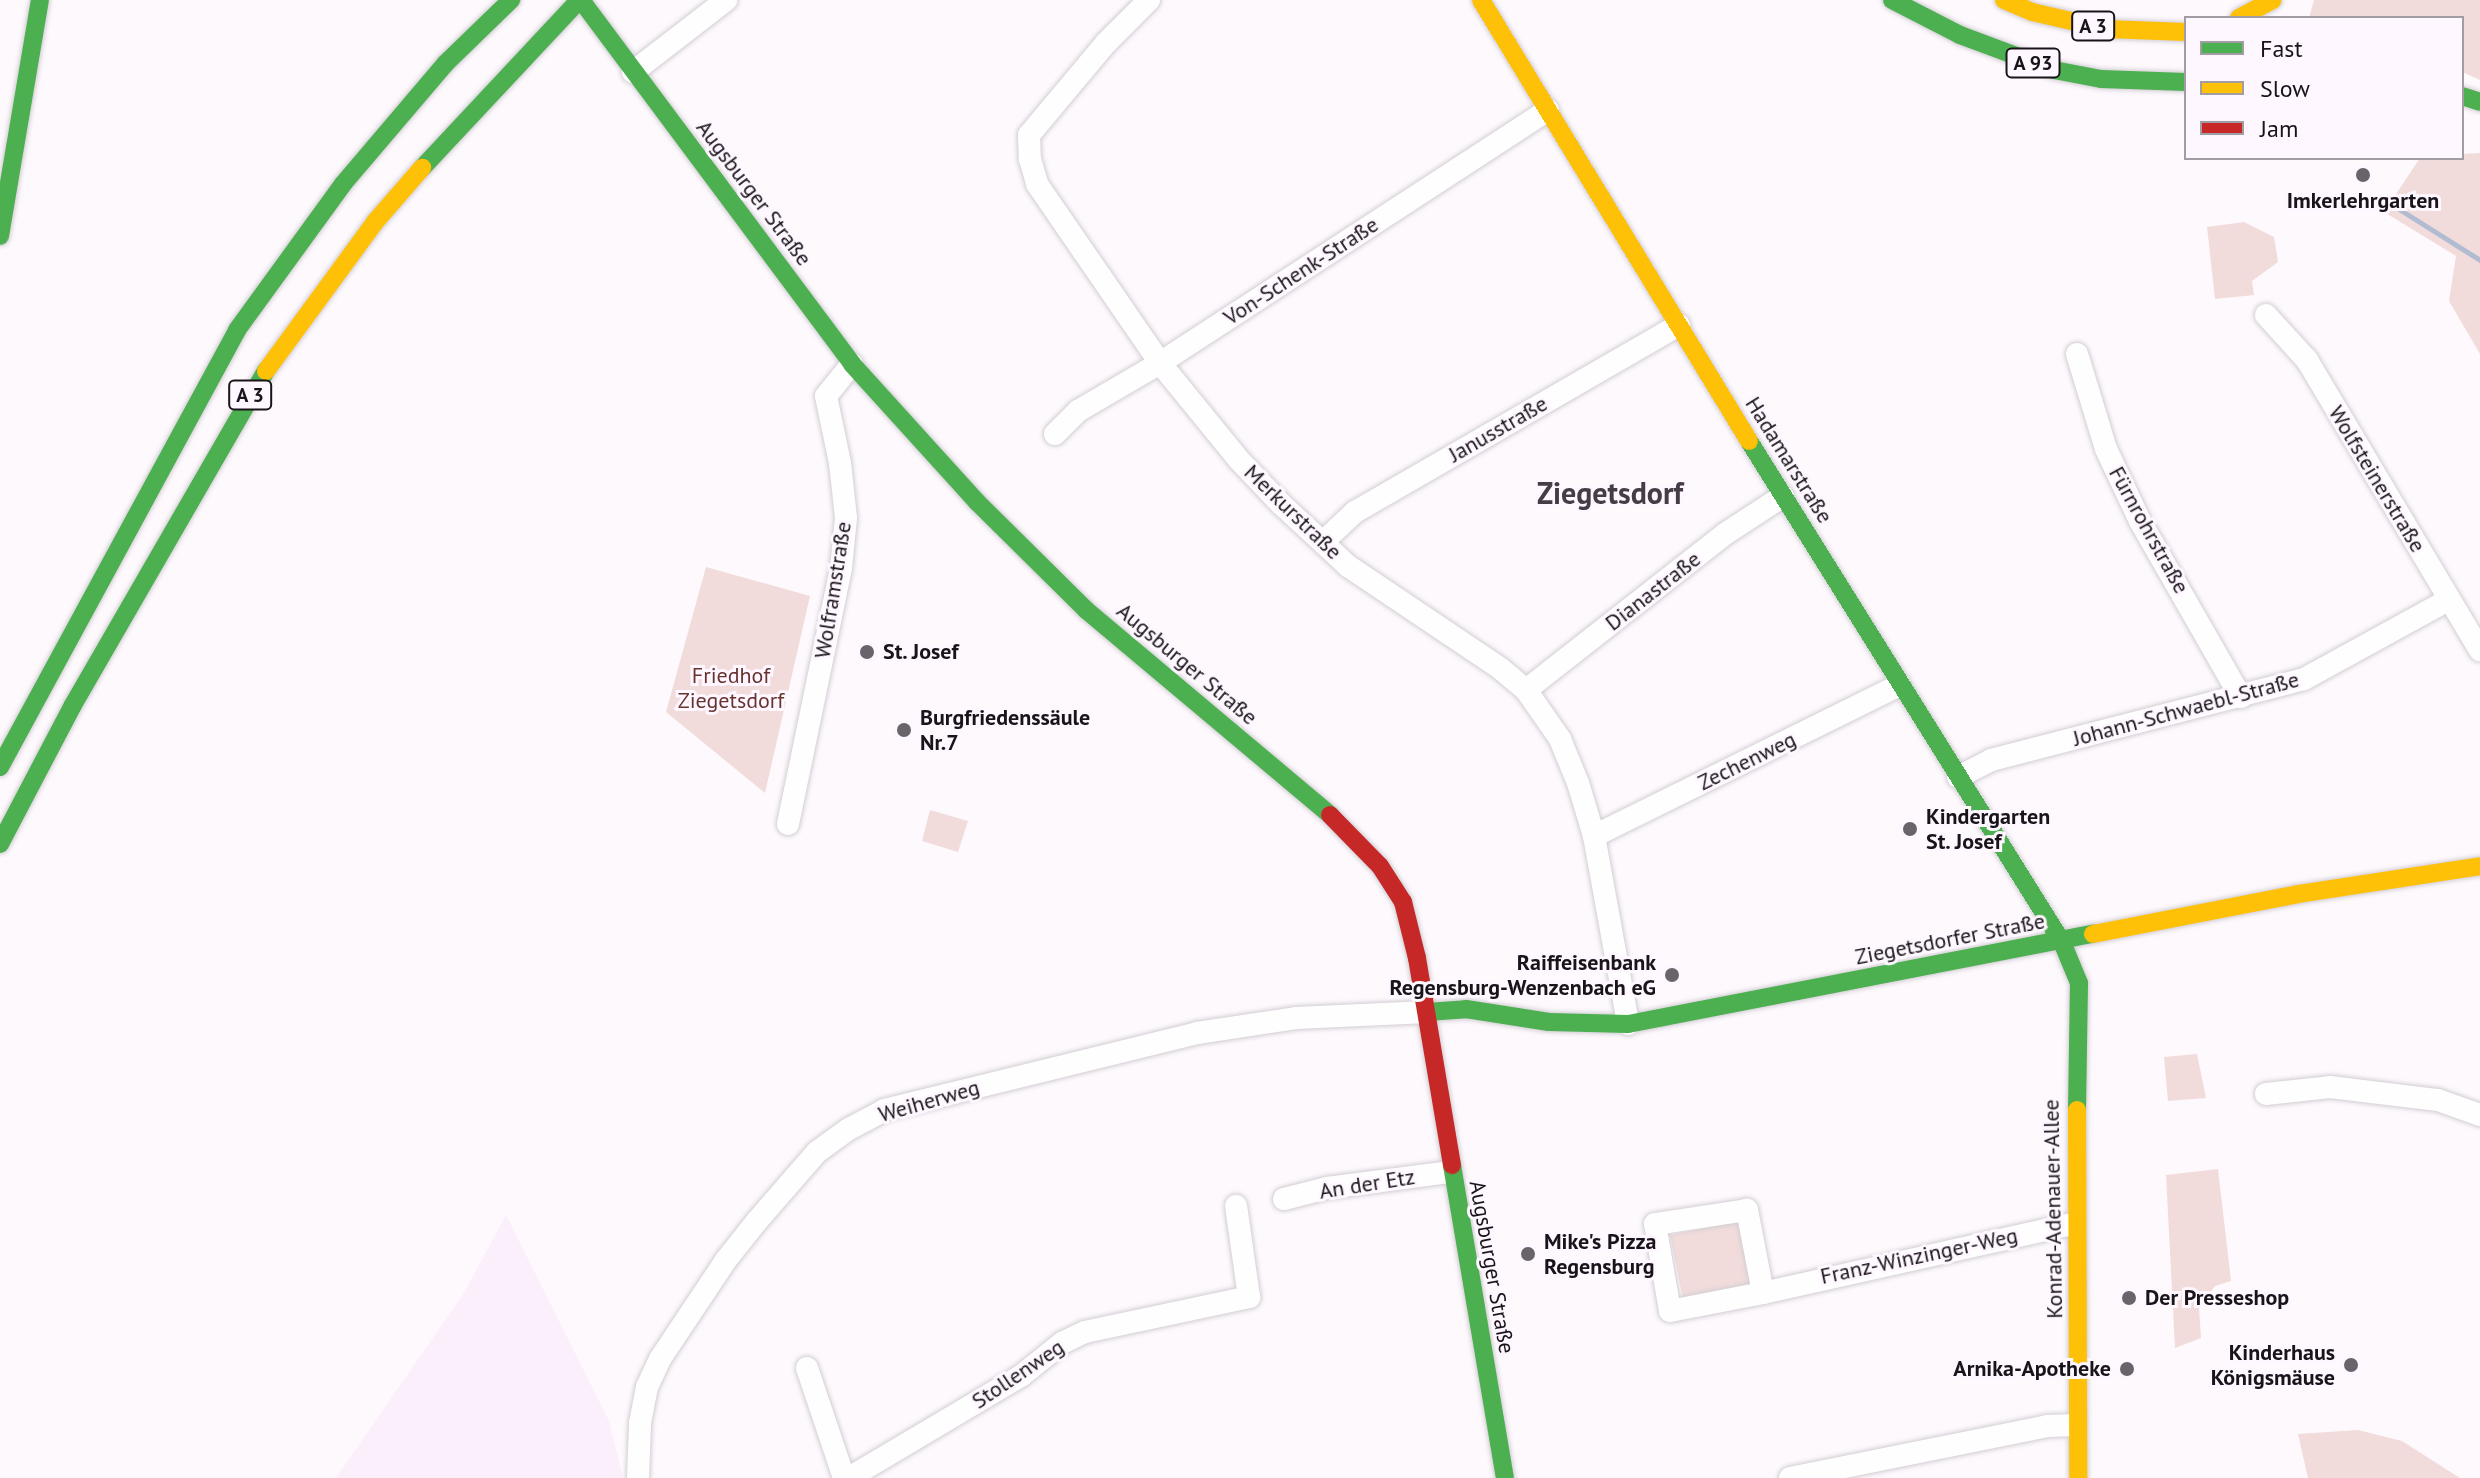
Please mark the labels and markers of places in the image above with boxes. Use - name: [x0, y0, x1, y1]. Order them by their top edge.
- marker: Imkerlehrgarten: [2354, 166, 2372, 184]
- place label: Imkerlehrgarten: [2287, 188, 2439, 214]
- place label: St. Josef: [883, 639, 960, 665]
- marker: St. Josef: [858, 643, 876, 661]
- place label: Burgfriedenssäule Nr.7: [920, 704, 1090, 756]
- marker: Burgfriedenssäule Nr.7: [895, 721, 913, 739]
- place label: Kindergarten St. Josef: [1926, 803, 2050, 854]
- marker: Kindergarten St. Josef: [1901, 820, 1919, 838]
- place label: Raiffeisenbank Regensburg-Wenzenbach eG: [1389, 949, 1656, 1000]
- marker: Raiffeisenbank Regensburg-Wenzenbach eG: [1663, 966, 1681, 984]
- place label: Mike's Pizza Regensburg: [1544, 1228, 1657, 1280]
- marker: Mike's Pizza Regensburg: [1519, 1245, 1537, 1263]
- place label: Der Presseshop: [2145, 1285, 2289, 1311]
- marker: Der Presseshop: [2120, 1289, 2138, 1307]
- place label: Kinderhaus Königsmäuse: [2211, 1339, 2335, 1390]
- place label: Arnika-Apotheke: [1953, 1356, 2111, 1382]
- marker: Kinderhaus Königsmäuse: [2342, 1356, 2360, 1374]
- marker: Arnika-Apotheke: [2118, 1360, 2136, 1378]

